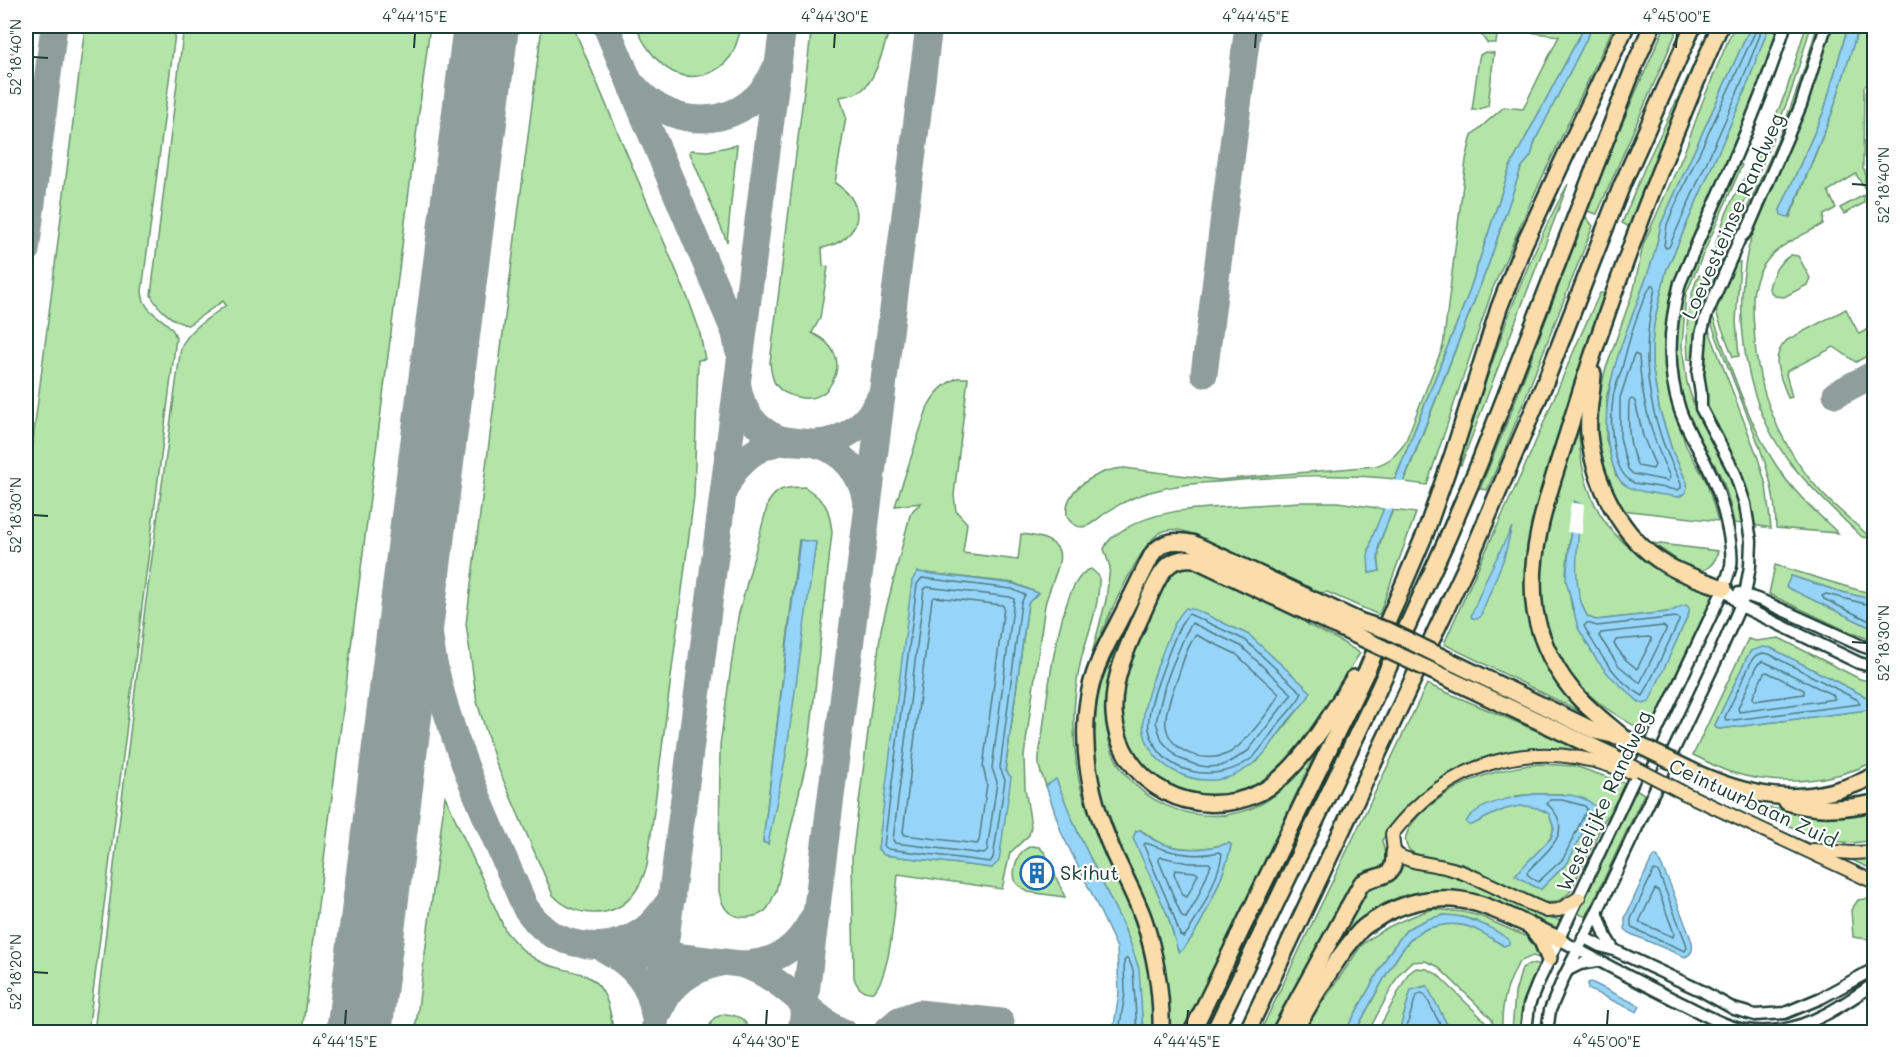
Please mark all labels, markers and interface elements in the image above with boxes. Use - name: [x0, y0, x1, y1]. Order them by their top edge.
- text: 4°44'15"E: [383, 6, 448, 26]
- text: 4°44'30"E: [801, 6, 869, 26]
- text: 4°44'45"E: [1223, 6, 1290, 26]
- text: 4°45'00"E: [1643, 6, 1711, 26]
- text: 52°18'40"N: [5, 19, 25, 95]
- street label: Loevesteinse Randweg: [1675, 109, 1789, 323]
- text: 52°18'40"N: [1873, 147, 1893, 223]
- text: 52°18'30"N: [5, 477, 25, 553]
- text: 52°18'30"N: [1873, 605, 1893, 681]
- street label: Westelijke Randweg: [1550, 706, 1656, 895]
- street label: Ceintuurbaan Zuid: [1665, 752, 1842, 853]
- building icon: Skihut: [1019, 855, 1055, 891]
- place label: Skihut: [1060, 859, 1119, 885]
- text: 52°18'20"N: [5, 934, 25, 1010]
- text: 4°44'15"E: [313, 1031, 378, 1051]
- text: 4°44'30"E: [732, 1031, 800, 1051]
- text: 4°44'45"E: [1154, 1031, 1221, 1051]
- text: 4°45'00"E: [1573, 1031, 1641, 1051]

